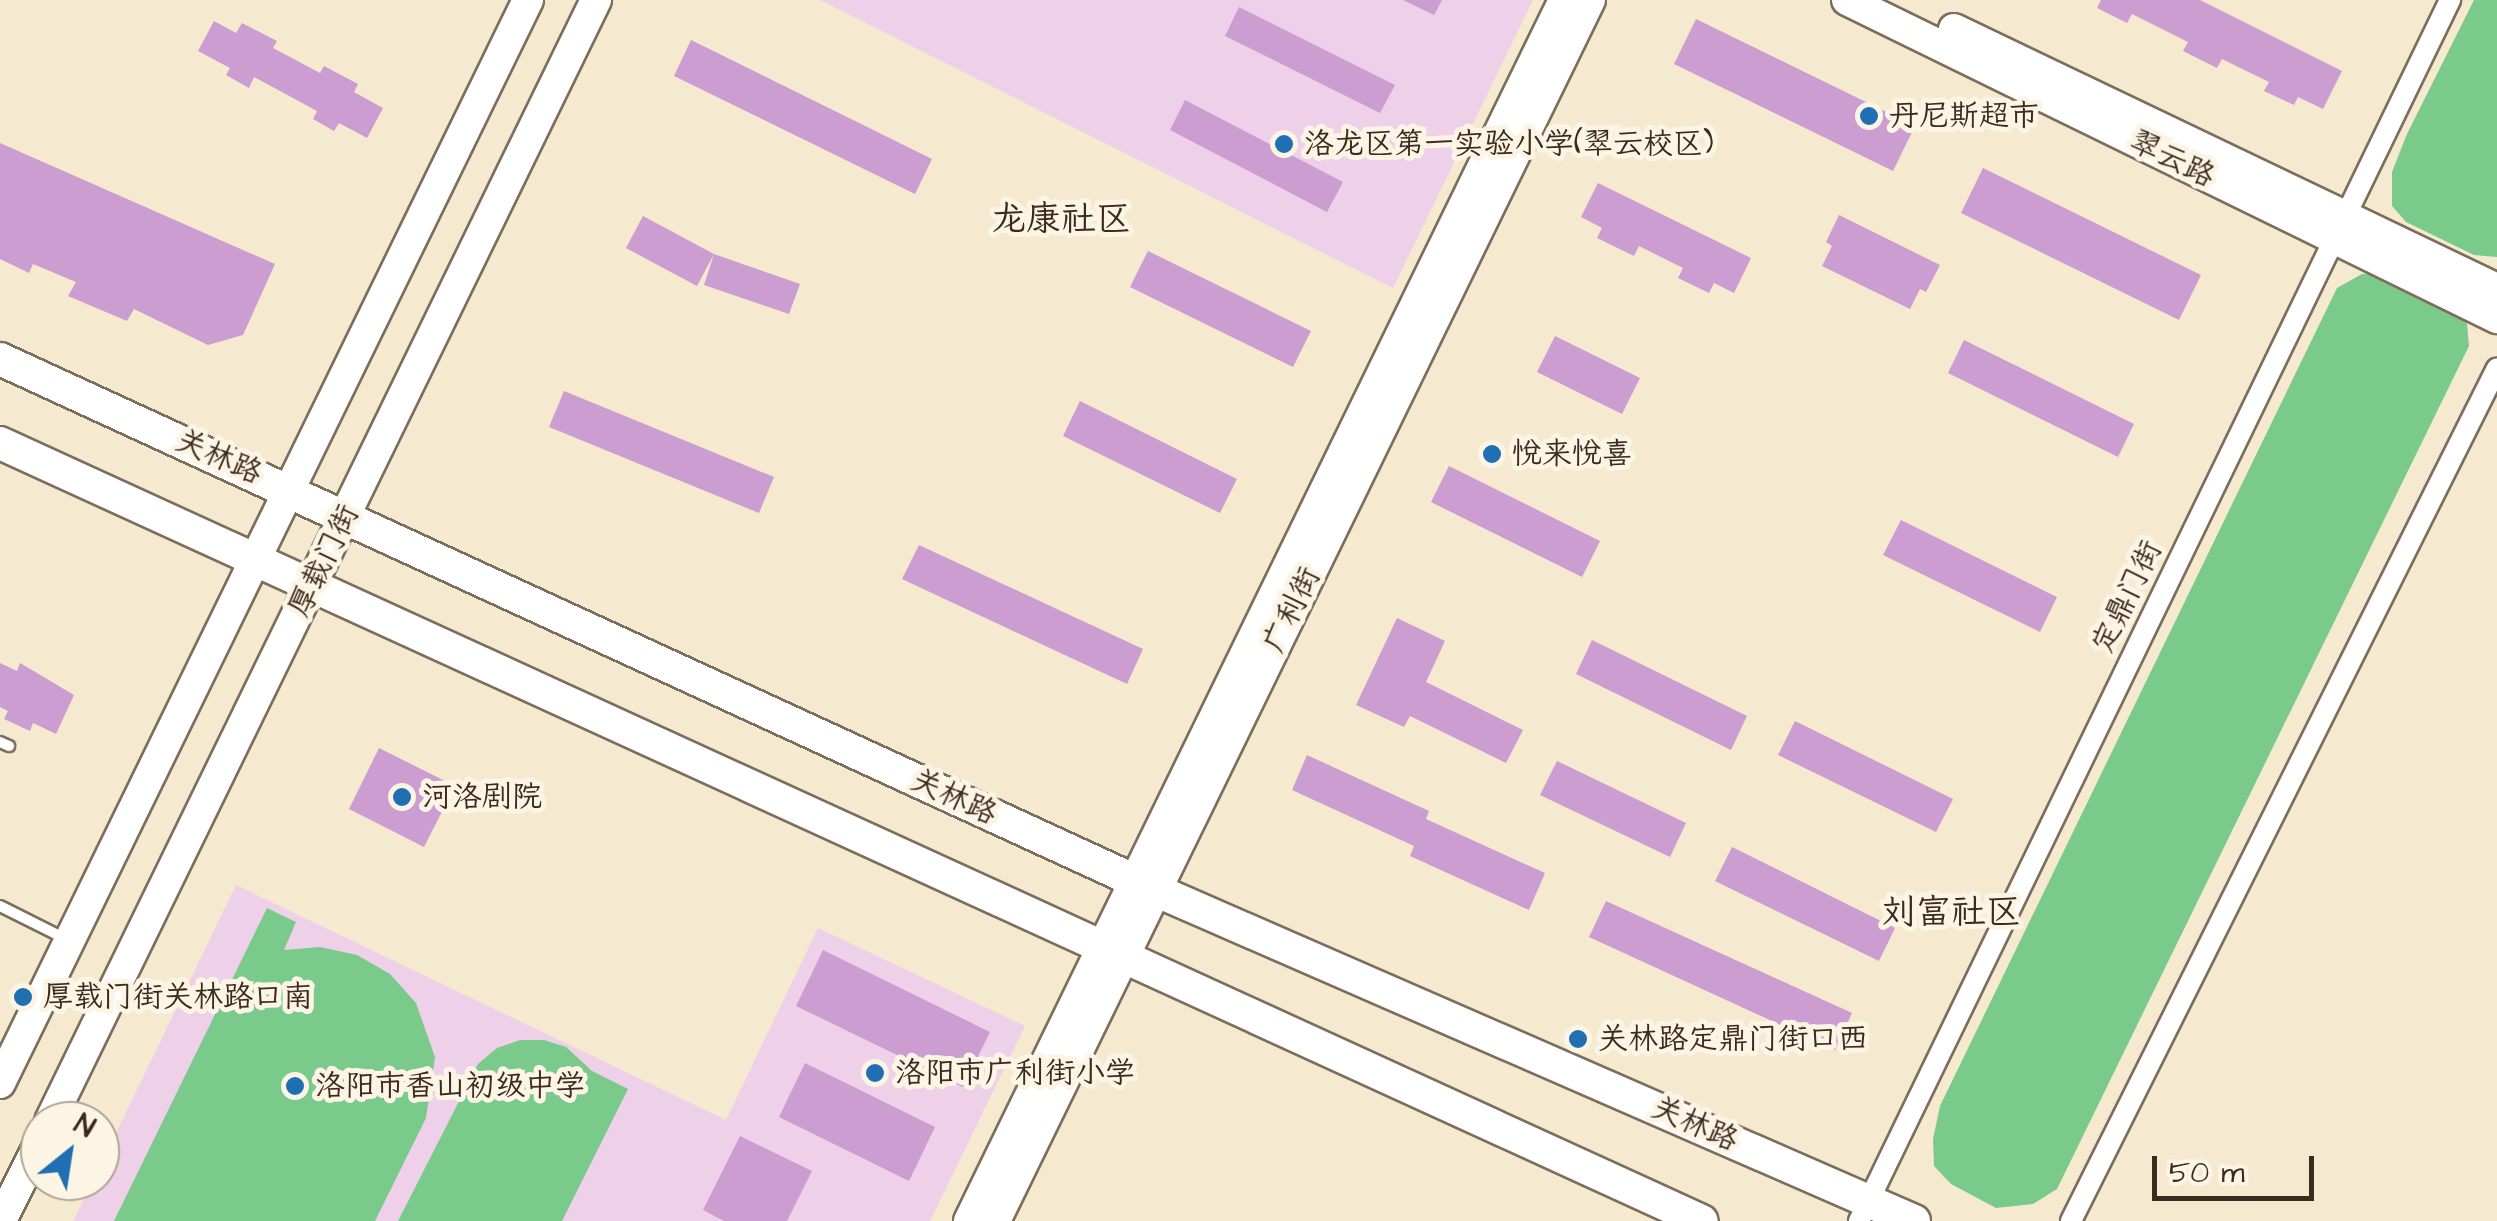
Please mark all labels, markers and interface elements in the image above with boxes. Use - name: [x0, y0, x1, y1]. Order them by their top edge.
- place label: 丹尼斯超市: [1889, 98, 2039, 134]
- marker: 丹尼斯超市: [1858, 105, 1880, 127]
- street label: 翠云路: [2124, 123, 2220, 195]
- place label: 洛龙区第一实验小学(翠云校区): [1304, 126, 1713, 162]
- marker: 洛龙区第一实验小学(翠云校区): [1273, 133, 1295, 155]
- district label: 龙康社区: [991, 199, 1131, 241]
- street label: 关林路: [171, 422, 267, 492]
- place label: 悦来悦喜: [1512, 436, 1632, 472]
- marker: 悦来悦喜: [1481, 443, 1503, 465]
- street label: 厚载门街: [282, 499, 366, 623]
- street label: 定鼎门街: [2085, 535, 2169, 659]
- street label: 广利街: [1256, 562, 1328, 658]
- street label: 关林路: [906, 762, 1002, 832]
- place label: 河洛剧院: [422, 779, 542, 815]
- marker: 河洛剧院: [391, 786, 413, 808]
- district label: 刘富社区: [1881, 892, 2021, 934]
- place label: 厚载门街关林路口南: [43, 979, 313, 1015]
- marker: 厚载门街关林路口南: [12, 986, 34, 1008]
- place label: 关林路定鼎门街口西: [1598, 1021, 1868, 1057]
- marker: 关林路定鼎门街口西: [1567, 1028, 1589, 1050]
- place label: 洛阳市广利街小学: [895, 1055, 1135, 1091]
- marker: 洛阳市广利街小学: [864, 1062, 886, 1084]
- place label: 洛阳市香山初级中学: [315, 1068, 585, 1104]
- marker: 洛阳市香山初级中学: [284, 1075, 306, 1097]
- street label: 关林路: [1647, 1089, 1743, 1159]
- north arrow: [20, 1101, 120, 1201]
- text: N: [67, 1105, 102, 1148]
- scale bar: [2157, 1136, 2320, 1198]
- text: 50 m: [2169, 1152, 2245, 1194]

